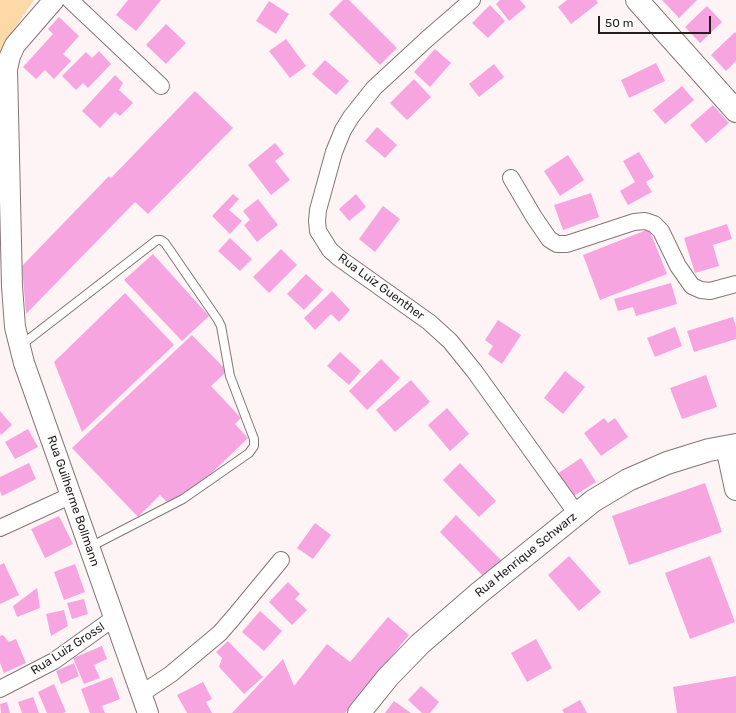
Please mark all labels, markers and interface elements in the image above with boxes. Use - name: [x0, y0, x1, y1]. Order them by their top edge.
- scale bar: [600, 8, 713, 34]
- text: 50 m: [605, 16, 633, 30]
- street label: Rua Luiz Guenther: [335, 251, 427, 323]
- street label: Rua Guilherme Bollmann: [44, 434, 102, 568]
- street label: Rua Henrique Schwarz: [472, 510, 580, 600]
- street label: Rua Luiz Grossl: [28, 620, 108, 678]

